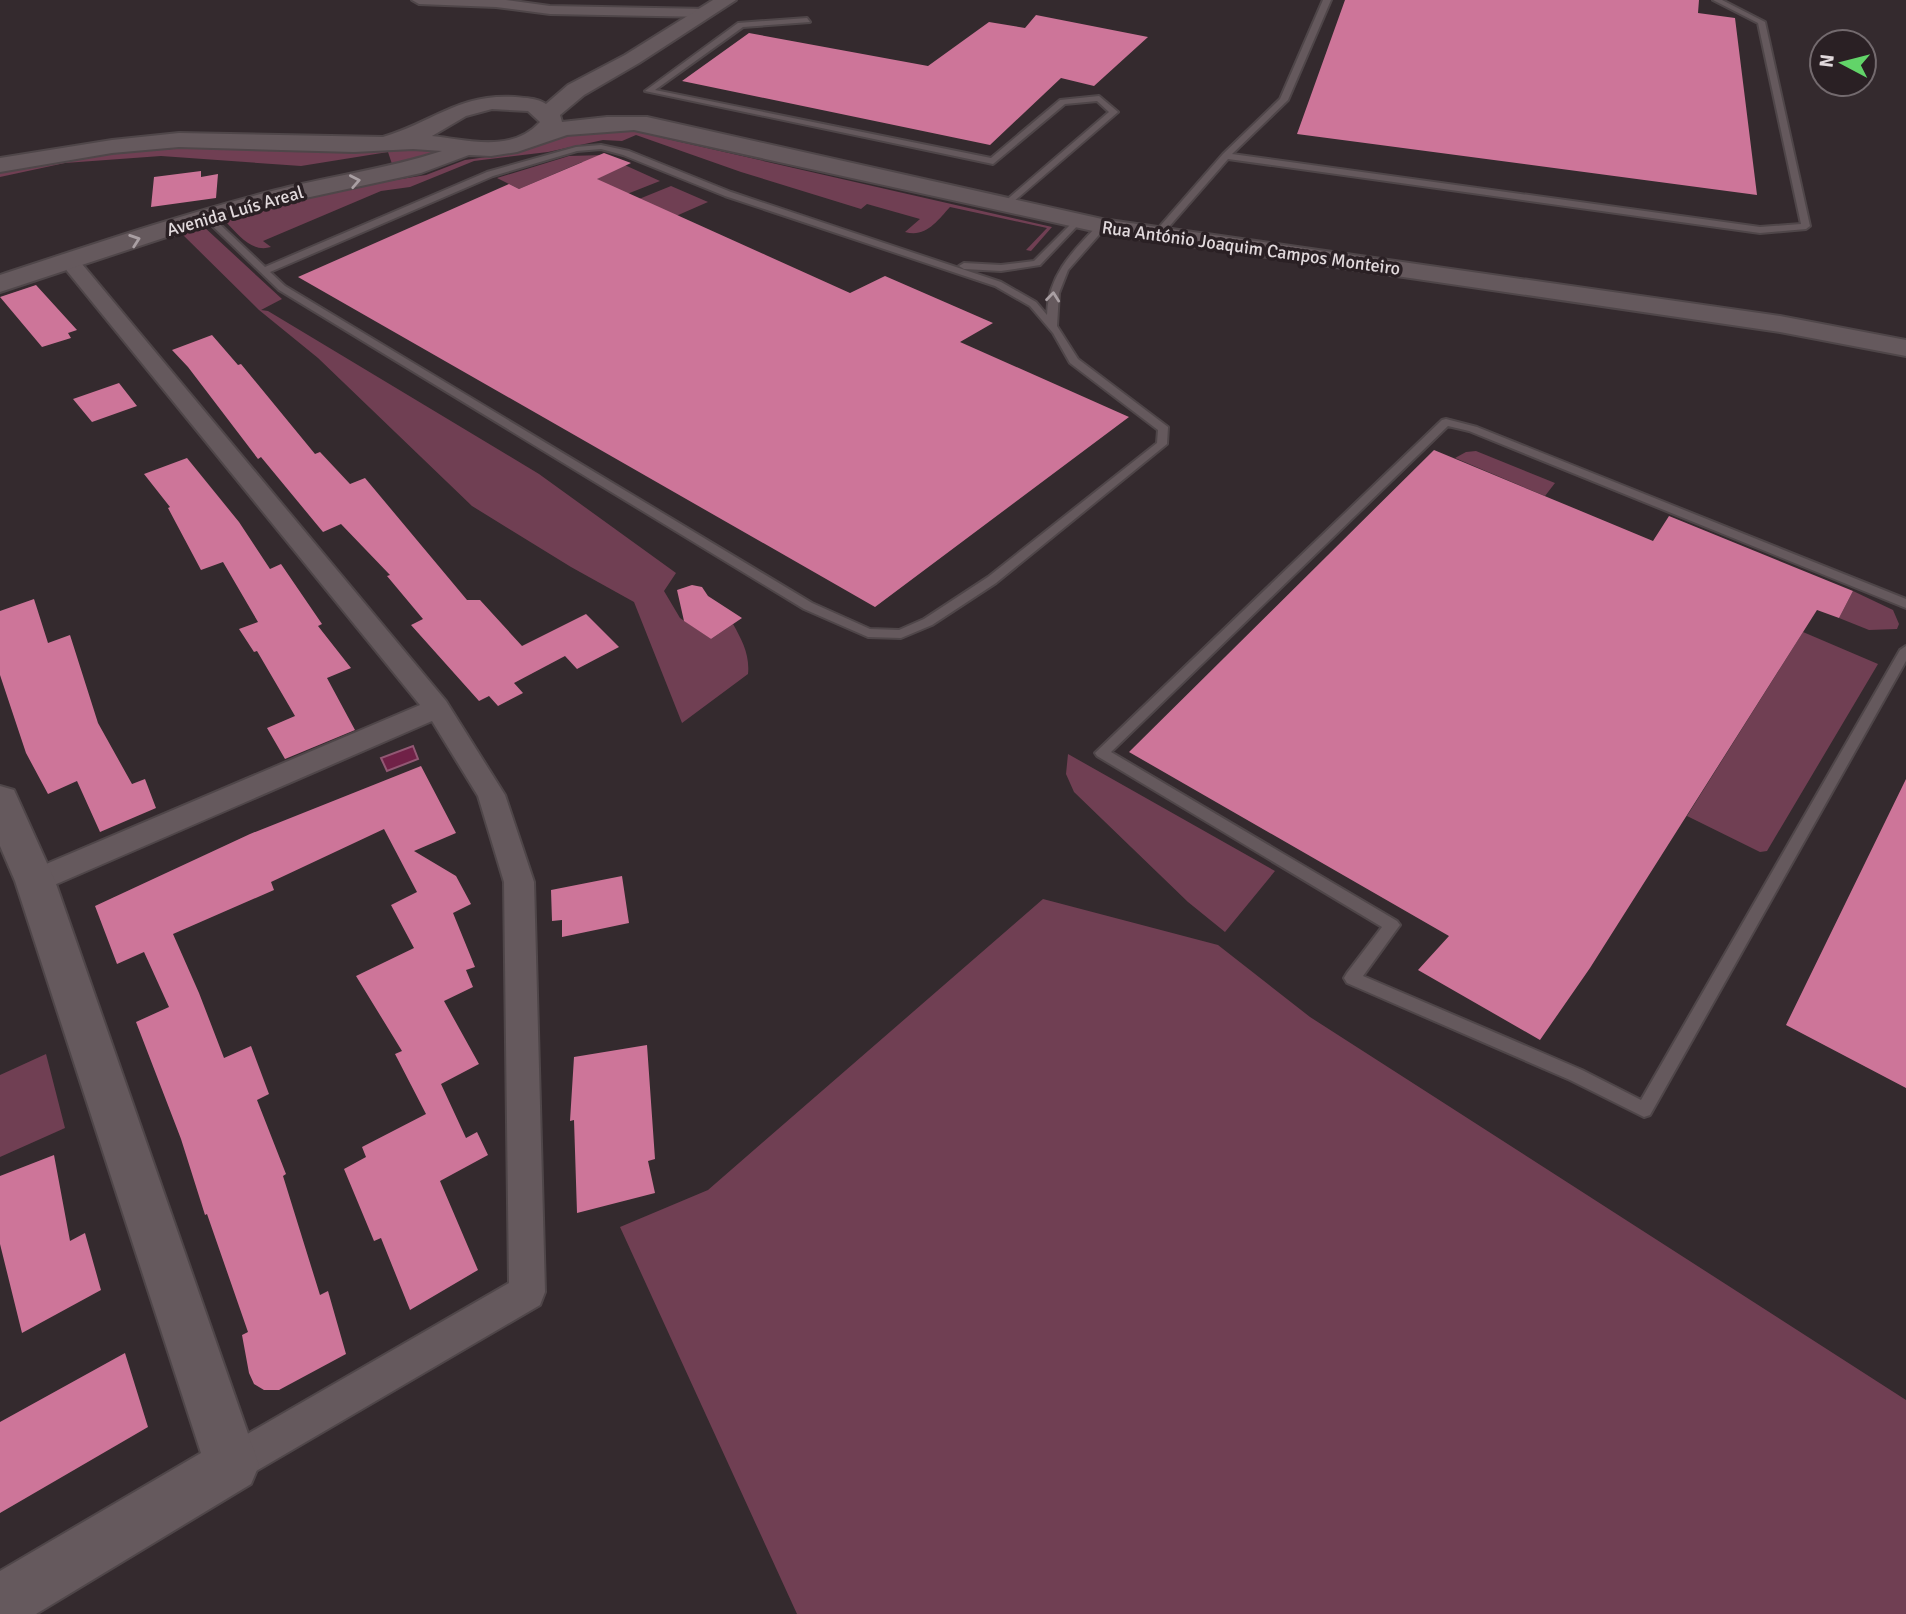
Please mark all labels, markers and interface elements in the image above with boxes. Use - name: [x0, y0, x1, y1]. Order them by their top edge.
- north arrow: [1808, 28, 1878, 98]
- text: N: [1814, 53, 1840, 69]
- one-way arrow: [349, 174, 360, 189]
- street label: Avenida Luís Areal: [164, 181, 306, 241]
- street label: Rua António Joaquim Campos Monteiro: [1100, 216, 1402, 280]
- one-way arrow: [128, 234, 141, 248]
- one-way arrow: [1045, 291, 1060, 302]

